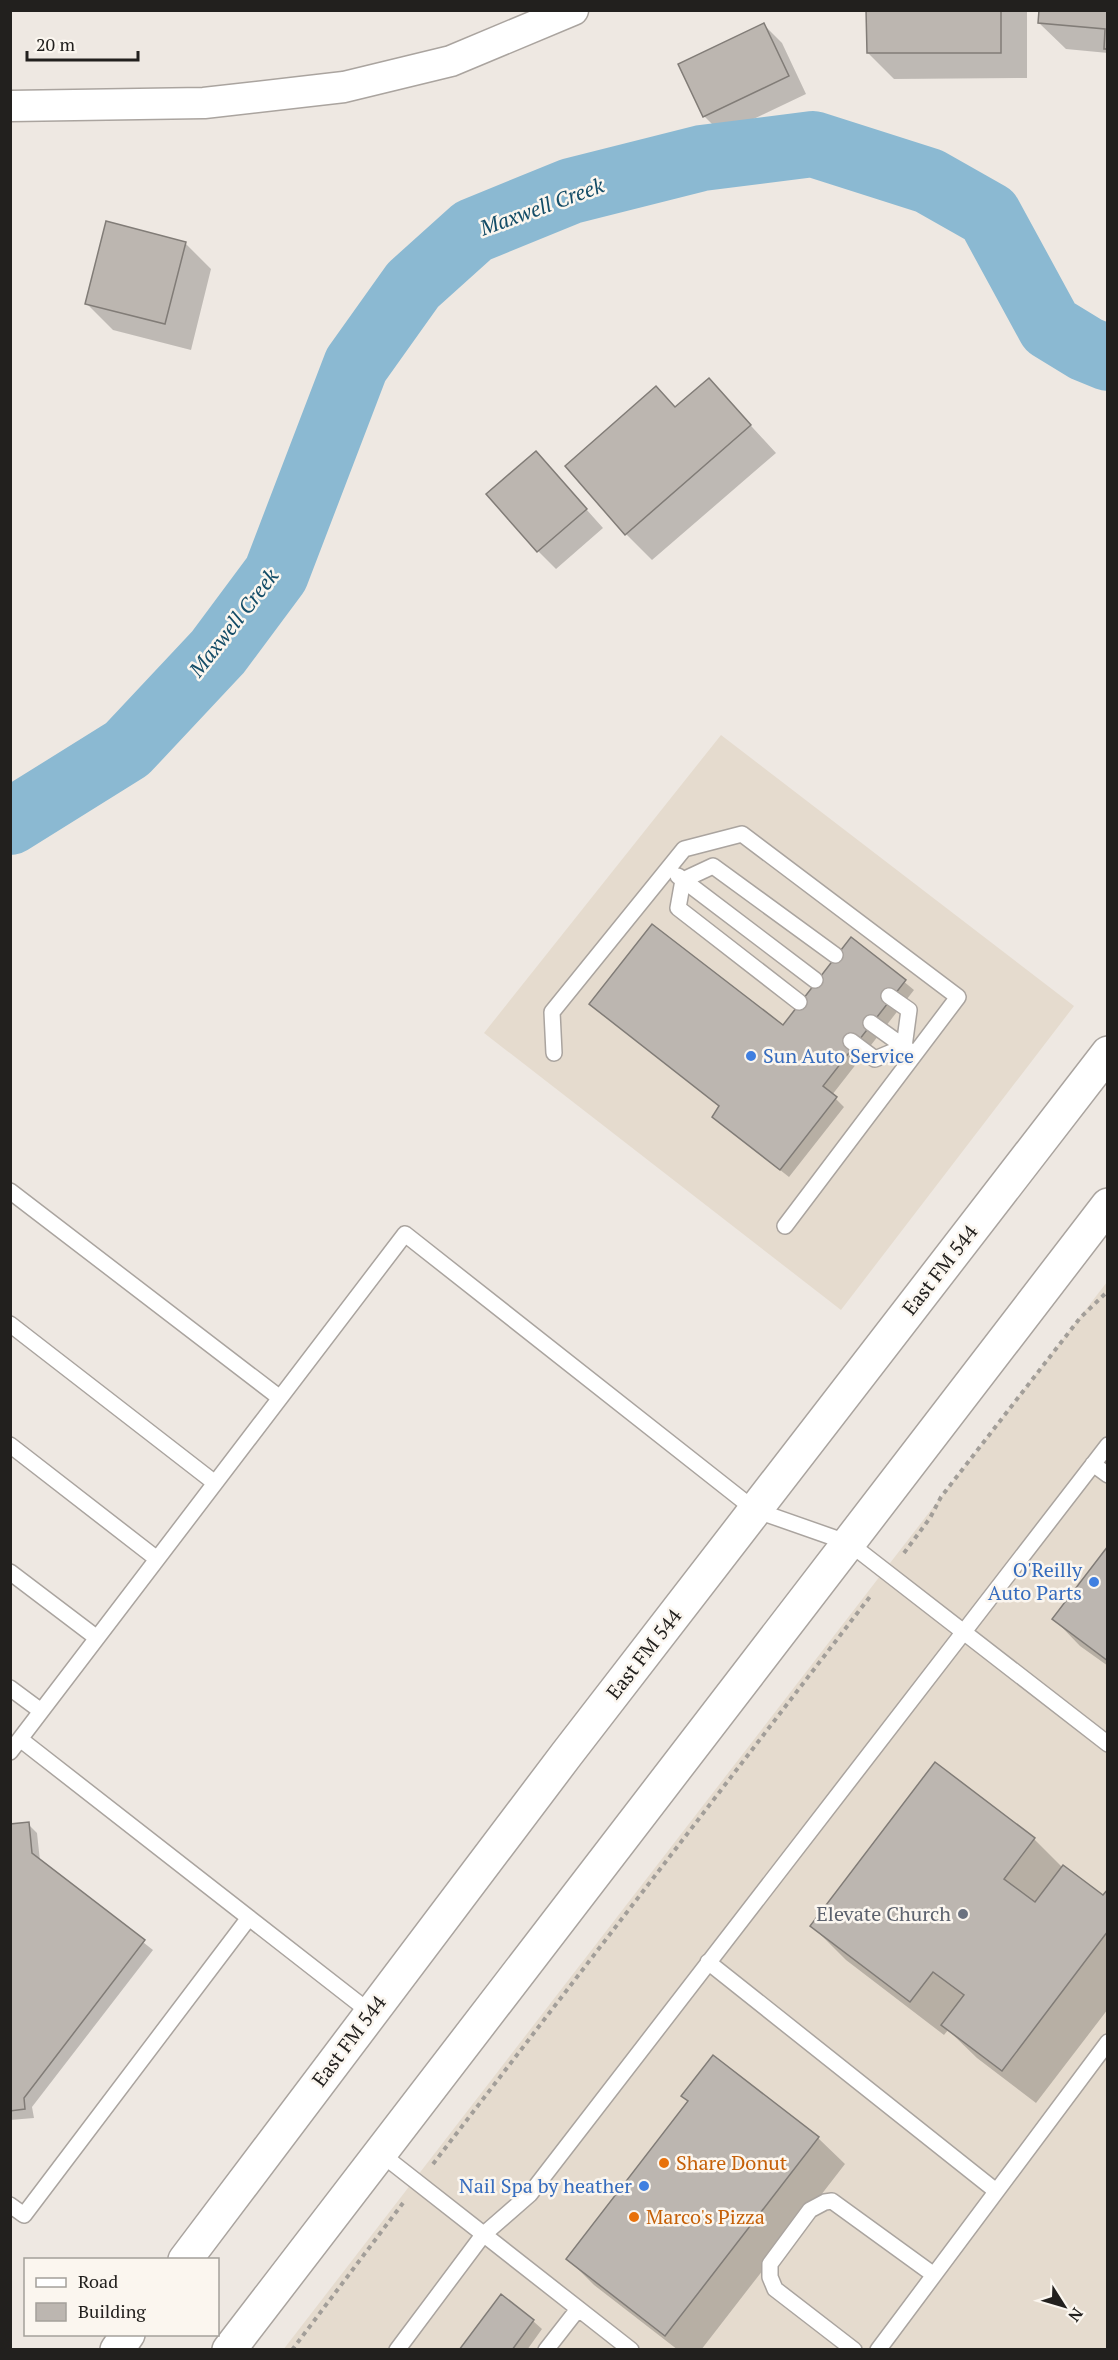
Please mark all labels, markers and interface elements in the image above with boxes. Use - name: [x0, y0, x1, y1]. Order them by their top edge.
- scale bar: [27, 24, 138, 62]
- text: 20 m: [36, 32, 76, 56]
- water label: Maxwell Creek: [475, 170, 608, 242]
- water label: Maxwell Creek: [182, 562, 285, 683]
- place label: Sun Auto Service: [763, 1042, 914, 1069]
- marker: Sun Auto Service: [744, 1049, 758, 1063]
- street label: East FM 544: [896, 1219, 984, 1320]
- place label: O'Reilly Auto Parts: [988, 1556, 1083, 1606]
- marker: O'Reilly Auto Parts: [1087, 1575, 1101, 1589]
- street label: East FM 544: [600, 1603, 688, 1704]
- place label: Elevate Church: [816, 1900, 951, 1927]
- marker: Elevate Church: [956, 1907, 970, 1921]
- street label: East FM 544: [305, 1989, 392, 2092]
- place label: Share Donut: [676, 2149, 788, 2176]
- marker: Share Donut: [657, 2156, 671, 2170]
- place label: Nail Spa by heather: [459, 2172, 632, 2199]
- marker: Nail Spa by heather: [637, 2179, 651, 2193]
- place label: Marco's Pizza: [646, 2203, 765, 2230]
- marker: Marco's Pizza: [627, 2210, 641, 2224]
- legend: [24, 2258, 219, 2336]
- text: Road: [78, 2269, 118, 2293]
- north arrow: [1034, 2276, 1094, 2336]
- text: Building: [78, 2299, 146, 2323]
- text: N: [1064, 2304, 1088, 2326]

